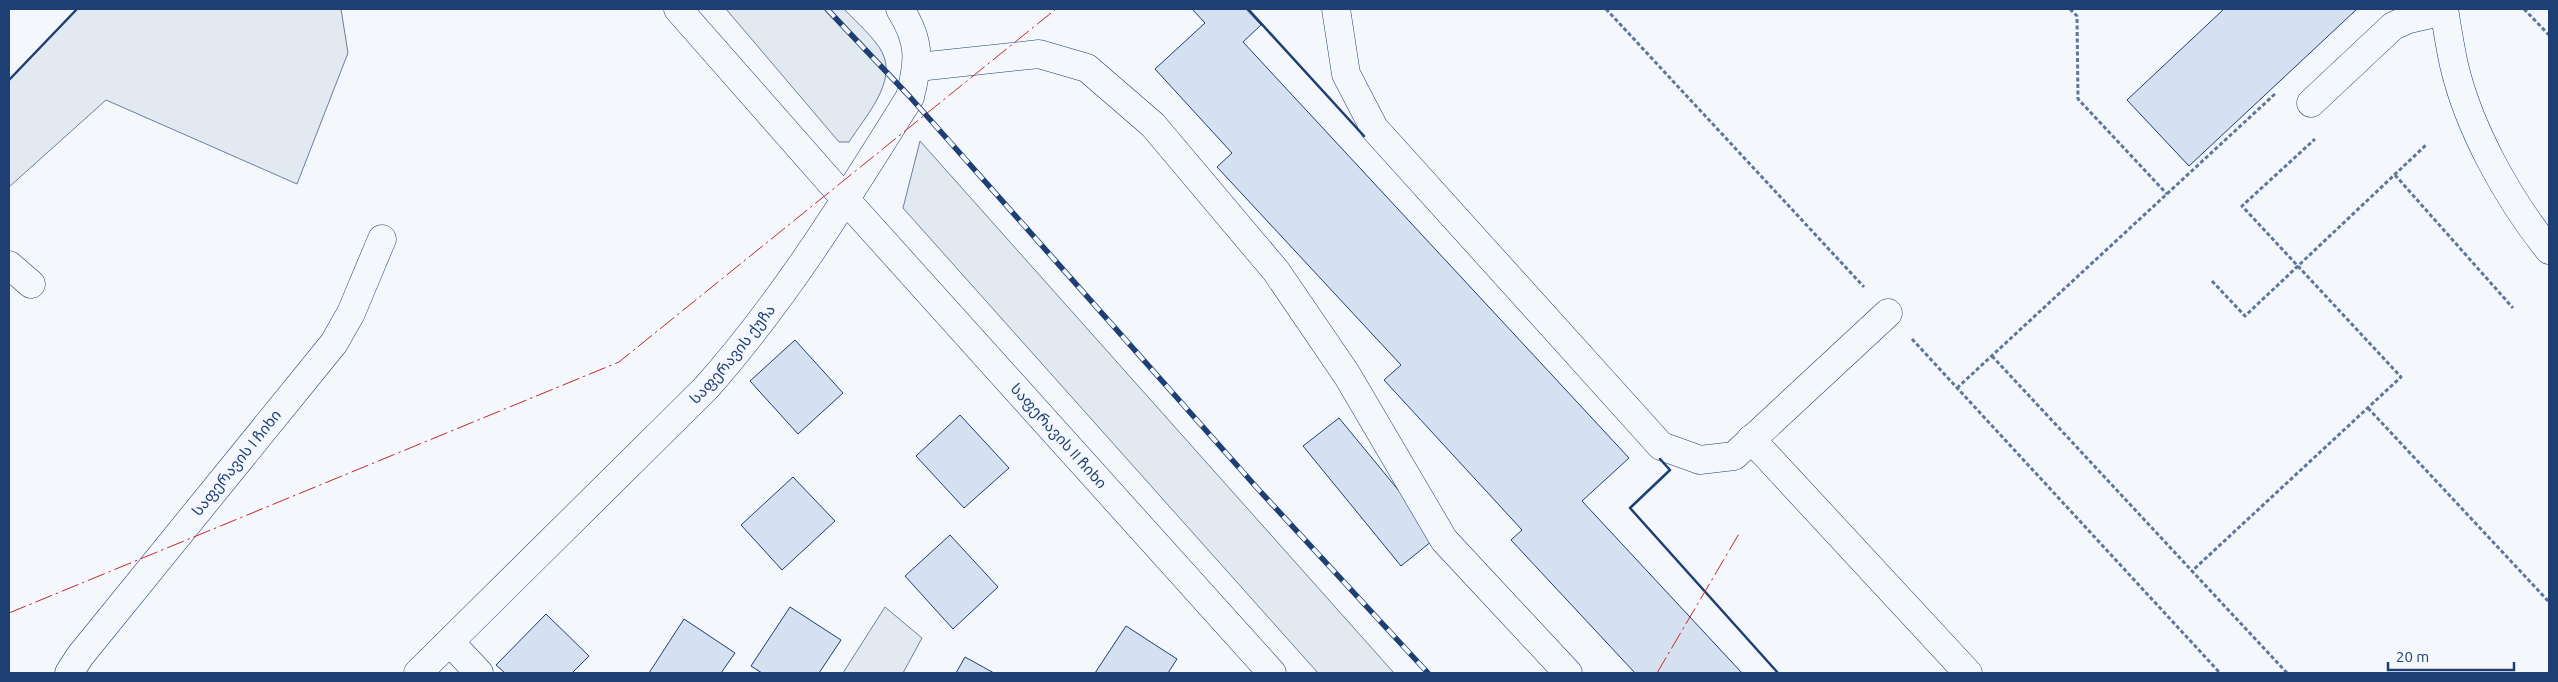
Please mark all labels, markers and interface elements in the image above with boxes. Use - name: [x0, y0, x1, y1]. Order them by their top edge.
- street label: საფერავის ქუჩა: [686, 301, 778, 407]
- street label: საფერავის II ჩიხი: [1007, 380, 1110, 492]
- street label: საფერავის I ჩიხი: [188, 406, 284, 519]
- scale bar: [2388, 640, 2514, 672]
- text: 20 m: [2396, 648, 2429, 665]

